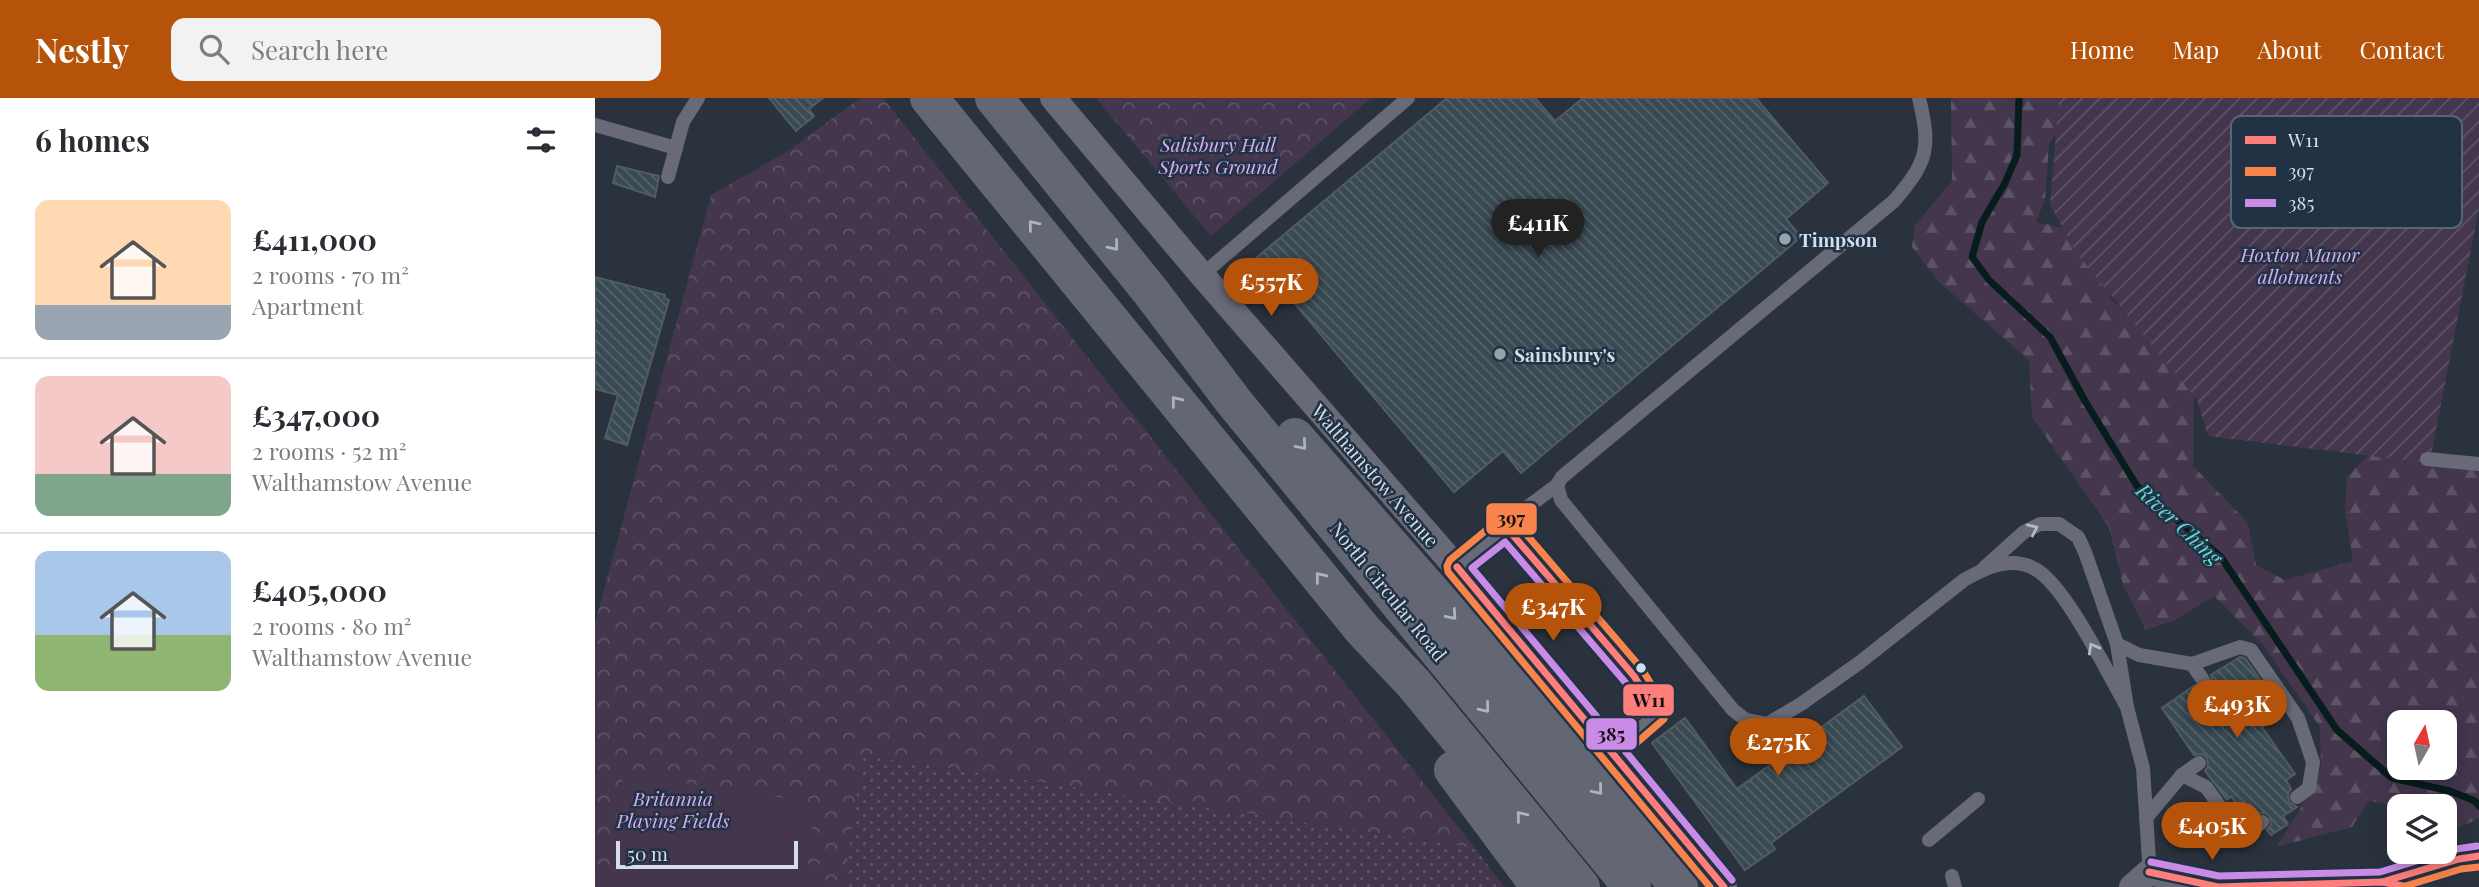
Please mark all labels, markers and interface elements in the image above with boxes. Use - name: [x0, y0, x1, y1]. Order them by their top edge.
- search box: [171, 18, 661, 81]
- text: Nestly: [35, 27, 129, 71]
- icon: search: [195, 30, 233, 68]
- text: Search here: [251, 32, 389, 67]
- text: Home: [2070, 33, 2134, 65]
- text: Map: [2172, 33, 2219, 65]
- text: About: [2257, 33, 2321, 65]
- text: Contact: [2359, 33, 2444, 65]
- legend: [2231, 116, 2462, 228]
- text: 6 homes: [35, 120, 150, 160]
- icon: filters: [522, 121, 560, 159]
- text: W11: [2287, 126, 2319, 152]
- park label: Salisbury Hall Sports Ground: [1157, 131, 1278, 179]
- text: 397: [2288, 157, 2314, 183]
- text: 385: [2288, 189, 2314, 215]
- pin: £411K: [1489, 200, 1587, 259]
- text: £411K: [1507, 206, 1569, 237]
- text: £411,000: [252, 219, 377, 259]
- one-way arrow: [1028, 220, 1041, 232]
- place label: Timpson: [1799, 226, 1878, 252]
- icon: home: [91, 228, 175, 312]
- marker: Timpson: [1777, 231, 1793, 247]
- one-way arrow: [1105, 239, 1118, 251]
- park label: Hoxton Manor allotments: [2240, 241, 2360, 289]
- pin: £557K: [1222, 258, 1320, 318]
- text: 2 rooms · 70 m²: [252, 259, 409, 290]
- text: £557K: [1239, 265, 1303, 296]
- text: Apartment: [252, 290, 364, 321]
- place label: Sainsbury's: [1514, 341, 1616, 367]
- marker: Sainsbury's: [1492, 346, 1508, 362]
- text: £347,000: [252, 395, 380, 435]
- one-way arrow: [1172, 396, 1185, 408]
- street label: Walthamstow Avenue: [1306, 397, 1445, 552]
- icon: home: [91, 404, 175, 488]
- text: 2 rooms · 52 m²: [252, 435, 406, 466]
- one-way arrow: [1294, 437, 1306, 450]
- text: Walthamstow Avenue: [252, 466, 472, 497]
- water label: River Ching: [2130, 475, 2230, 571]
- line badge: 397: [1485, 502, 1538, 536]
- text: 397: [1497, 504, 1526, 530]
- street label: North Circular Road: [1325, 516, 1453, 666]
- one-way arrow: [2026, 523, 2038, 537]
- text: £405,000: [252, 570, 387, 610]
- one-way arrow: [1316, 573, 1328, 586]
- icon: home: [91, 579, 175, 663]
- pin: £347K: [1504, 584, 1602, 643]
- text: £347K: [1521, 590, 1585, 621]
- one-way arrow: [1444, 607, 1456, 620]
- text: 2 rooms · 80 m²: [252, 610, 412, 641]
- text: Walthamstow Avenue: [252, 641, 472, 672]
- one-way arrow: [2089, 642, 2102, 655]
- unlabelled marker: [1634, 661, 1648, 675]
- pin: £493K: [2188, 680, 2286, 740]
- line badge: W11: [1622, 683, 1675, 717]
- text: W11: [1632, 686, 1665, 712]
- text: £493K: [2203, 687, 2271, 718]
- one-way arrow: [1477, 700, 1489, 713]
- north arrow: [2387, 710, 2457, 780]
- map controls: [2387, 710, 2457, 864]
- line badge: 385: [1585, 717, 1638, 751]
- pin: £275K: [1729, 718, 1827, 778]
- text: 385: [1597, 720, 1626, 746]
- text: £275K: [1746, 725, 1810, 756]
- one-way arrow: [1590, 782, 1603, 794]
- park label: Britannia Playing Fields: [615, 785, 730, 833]
- button: layers: [2387, 794, 2457, 864]
- pin: £405K: [2163, 802, 2261, 862]
- text: £405K: [2177, 809, 2247, 840]
- one-way arrow: [1517, 811, 1530, 823]
- scale bar: [616, 838, 798, 870]
- text: 50 m: [627, 840, 668, 866]

